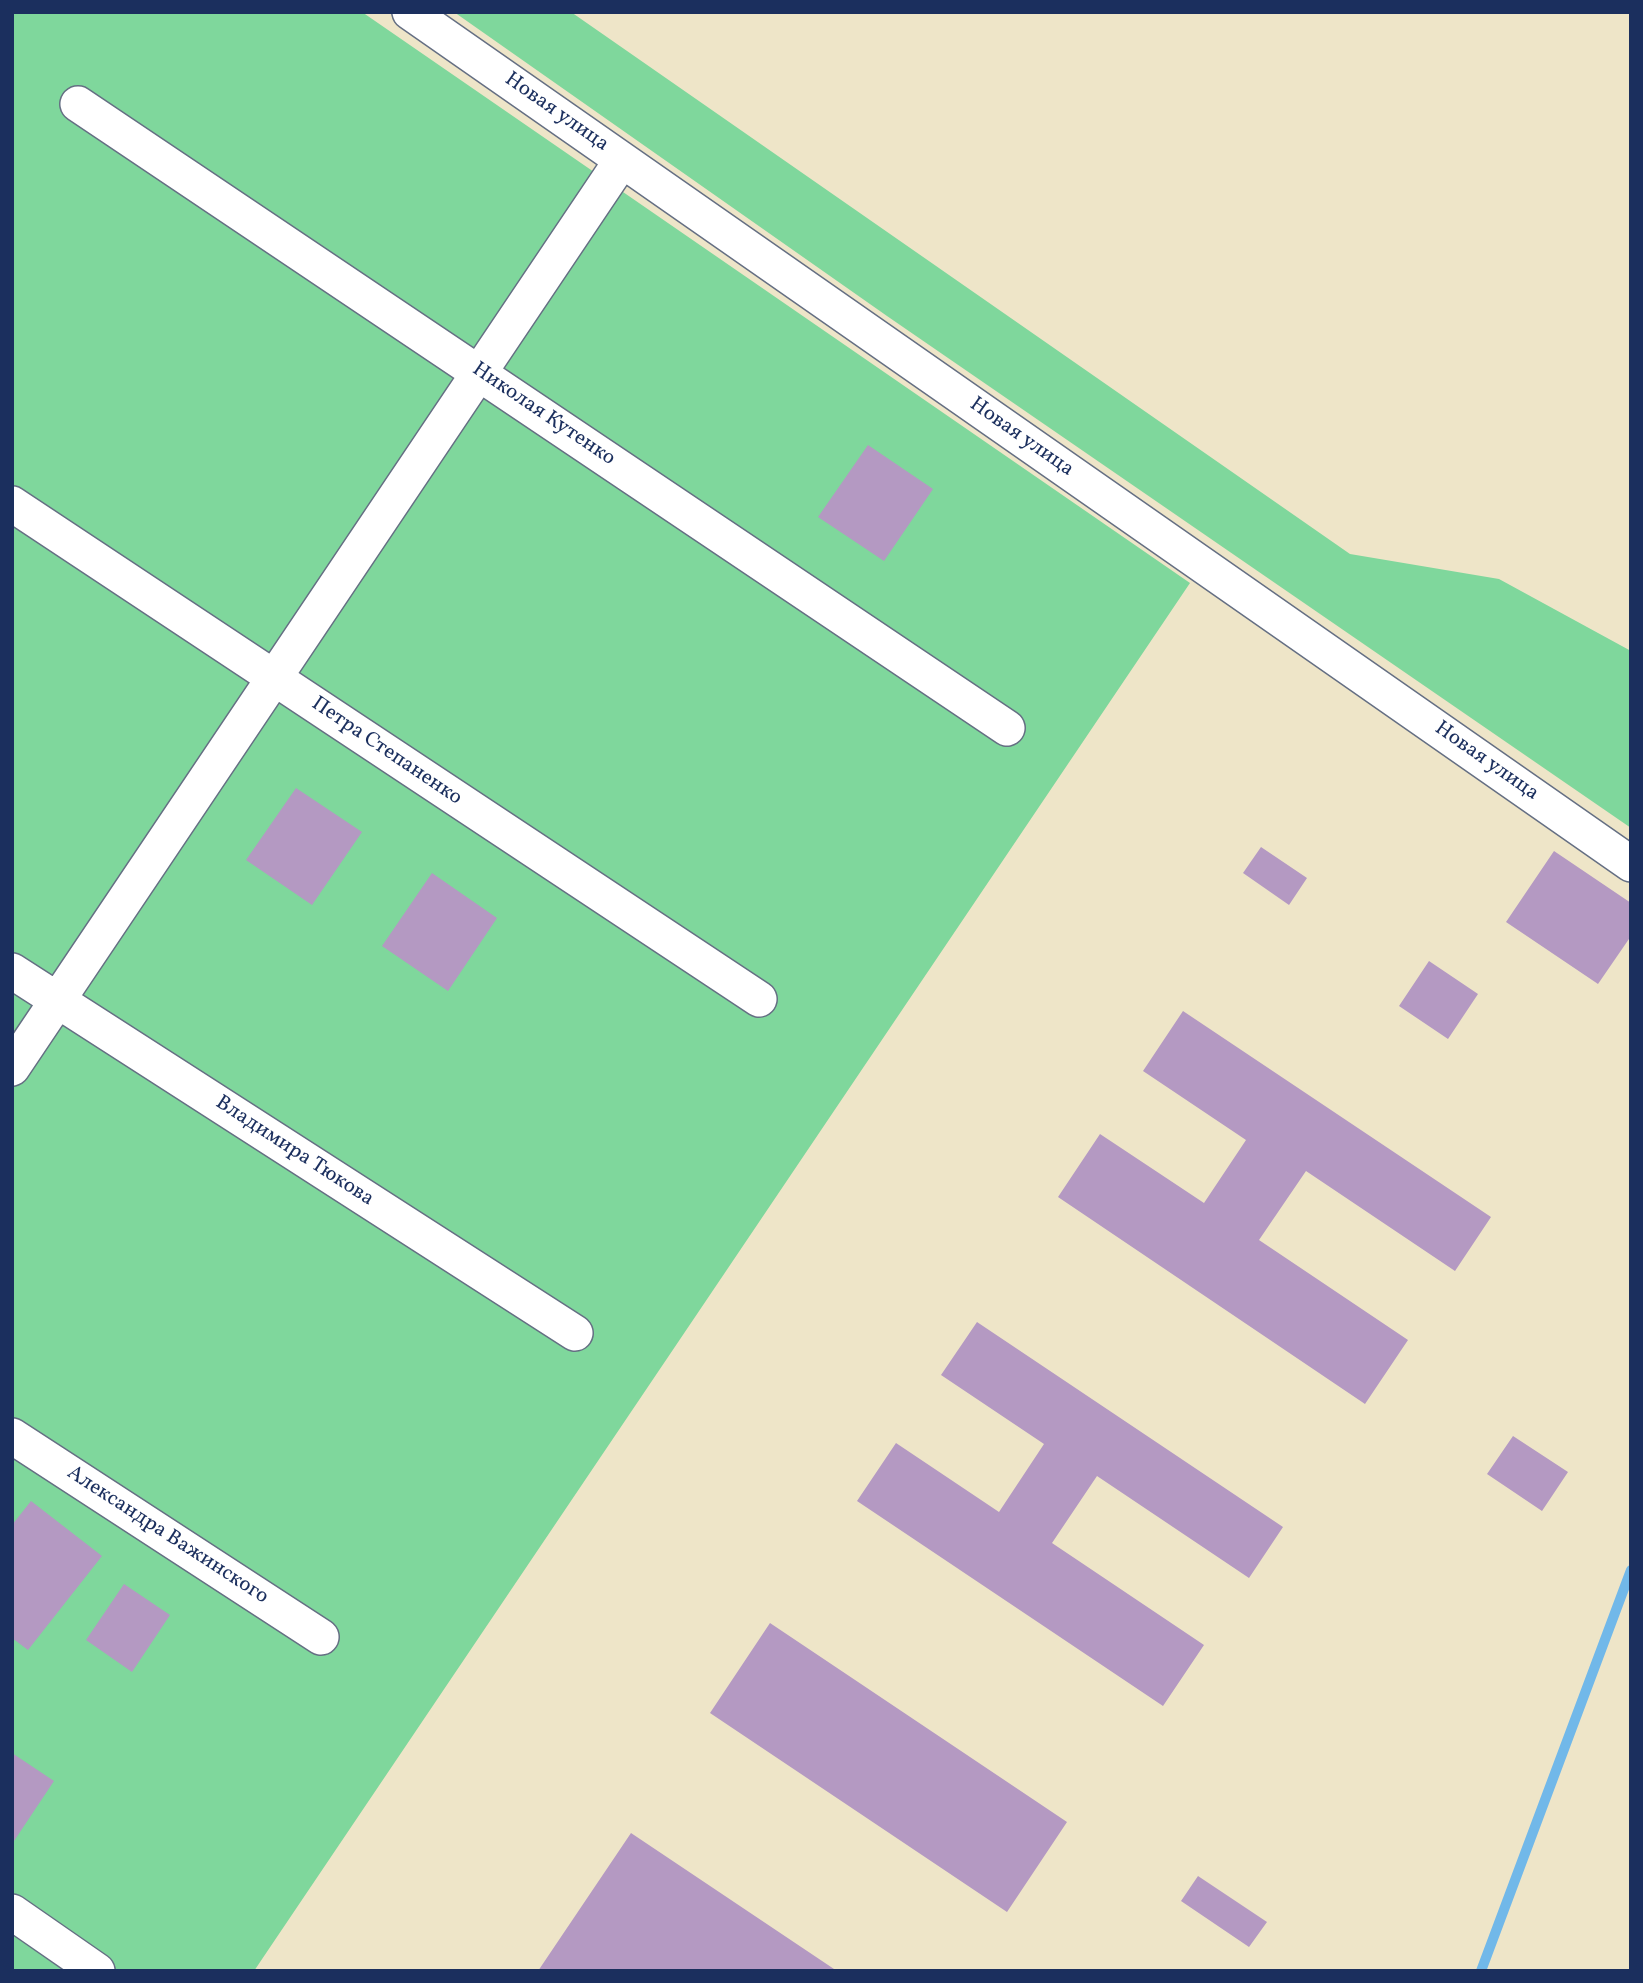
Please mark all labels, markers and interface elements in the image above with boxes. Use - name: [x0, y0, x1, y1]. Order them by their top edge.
- street label: Новая улица: [499, 68, 613, 158]
- street label: Николая Кутенко: [467, 358, 619, 472]
- street label: Новая улица: [964, 393, 1078, 483]
- street label: Петра Степаненко: [306, 692, 466, 812]
- street label: Новая улица: [1429, 717, 1543, 807]
- street label: Владимира Тюкова: [210, 1091, 378, 1213]
- street label: Александра Важинского: [61, 1461, 273, 1611]

